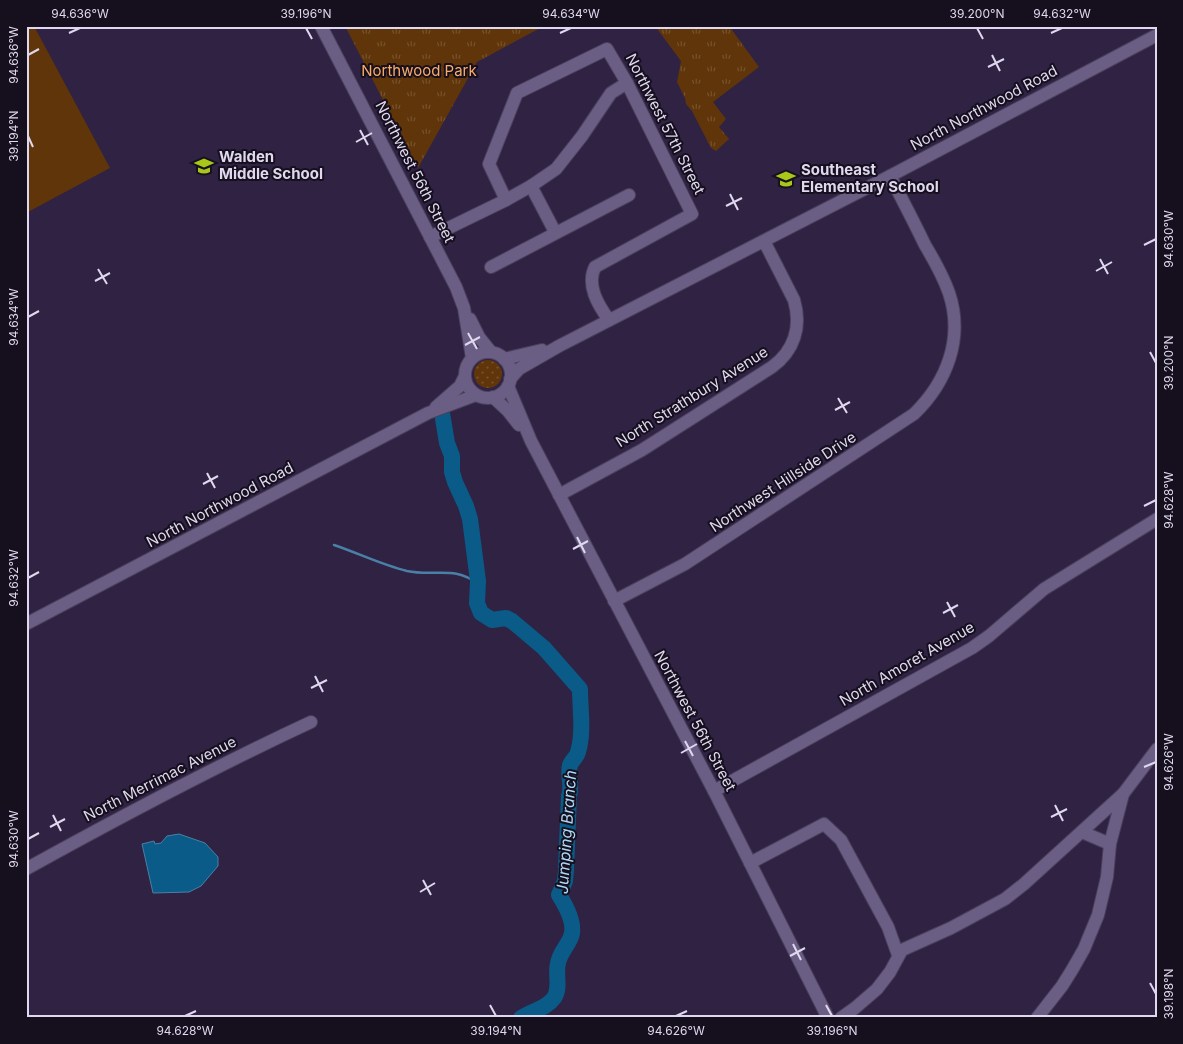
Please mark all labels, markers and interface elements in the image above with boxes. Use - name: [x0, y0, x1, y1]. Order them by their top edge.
- text: 94.636°W: [51, 6, 109, 21]
- text: 39.196°N: [280, 6, 332, 21]
- text: 94.634°W: [542, 6, 600, 21]
- text: 39.200°N: [950, 6, 1004, 21]
- text: 94.632°W: [1033, 6, 1091, 21]
- text: 94.636°W: [6, 26, 21, 84]
- street label: Northwest 57th Street: [622, 50, 709, 198]
- park label: Northwood Park: [361, 61, 477, 80]
- street label: North Northwood Road: [907, 61, 1061, 154]
- street label: Northwest 56th Street: [371, 98, 459, 246]
- text: 39.194°N: [6, 110, 21, 162]
- place label: Walden Middle School: [219, 147, 323, 183]
- school or university icon: Walden Middle School: [193, 155, 215, 177]
- place label: Southeast Elementary School: [801, 160, 939, 196]
- school or university icon: Southeast Elementary School: [775, 168, 797, 190]
- text: 94.630°W: [1161, 210, 1176, 268]
- text: 94.634°W: [6, 288, 21, 346]
- text: 39.200°N: [1161, 336, 1176, 390]
- street label: North Strathbury Avenue: [612, 342, 771, 451]
- street label: Northwest Hillside Drive: [706, 427, 859, 536]
- street label: North Northwood Road: [143, 458, 297, 551]
- text: 94.628°W: [1161, 471, 1176, 529]
- text: 94.632°W: [6, 549, 21, 607]
- street label: North Amoret Avenue: [836, 617, 978, 710]
- street label: Northwest 56th Street: [650, 647, 741, 794]
- street label: North Merrimac Avenue: [80, 732, 239, 825]
- text: 94.626°W: [1161, 733, 1176, 791]
- water label: Jumping Branch: [552, 769, 580, 895]
- text: 94.630°W: [6, 810, 21, 868]
- text: 39.198°N: [1161, 968, 1176, 1020]
- text: 94.628°W: [156, 1023, 214, 1038]
- text: 39.194°N: [470, 1023, 522, 1038]
- text: 94.626°W: [647, 1023, 705, 1038]
- text: 39.196°N: [806, 1023, 858, 1038]

